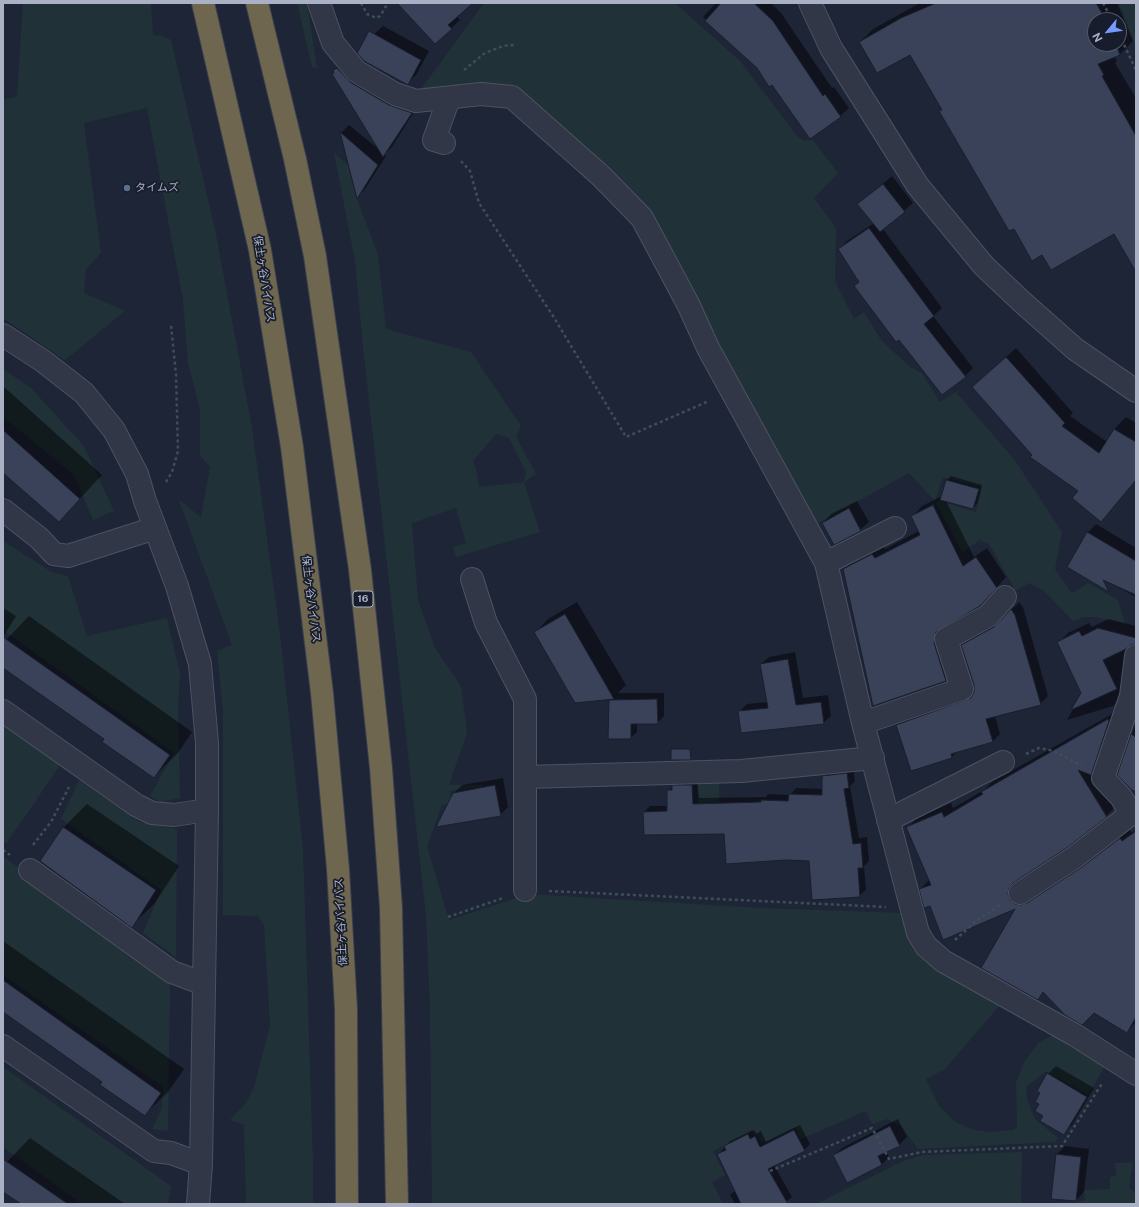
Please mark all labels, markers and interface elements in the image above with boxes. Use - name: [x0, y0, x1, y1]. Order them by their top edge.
- north arrow: [1087, 12, 1127, 52]
- text: N: [1090, 31, 1105, 44]
- place label: タイムズ: [135, 181, 179, 195]
- marker: タイムズ: [122, 183, 132, 193]
- street label: 保土ヶ谷バイパス: [251, 235, 277, 323]
- street label: 保土ヶ谷バイパス: [299, 555, 323, 643]
- road number: 16: [353, 591, 373, 607]
- street label: 保土ヶ谷バイパス: [332, 878, 350, 966]

